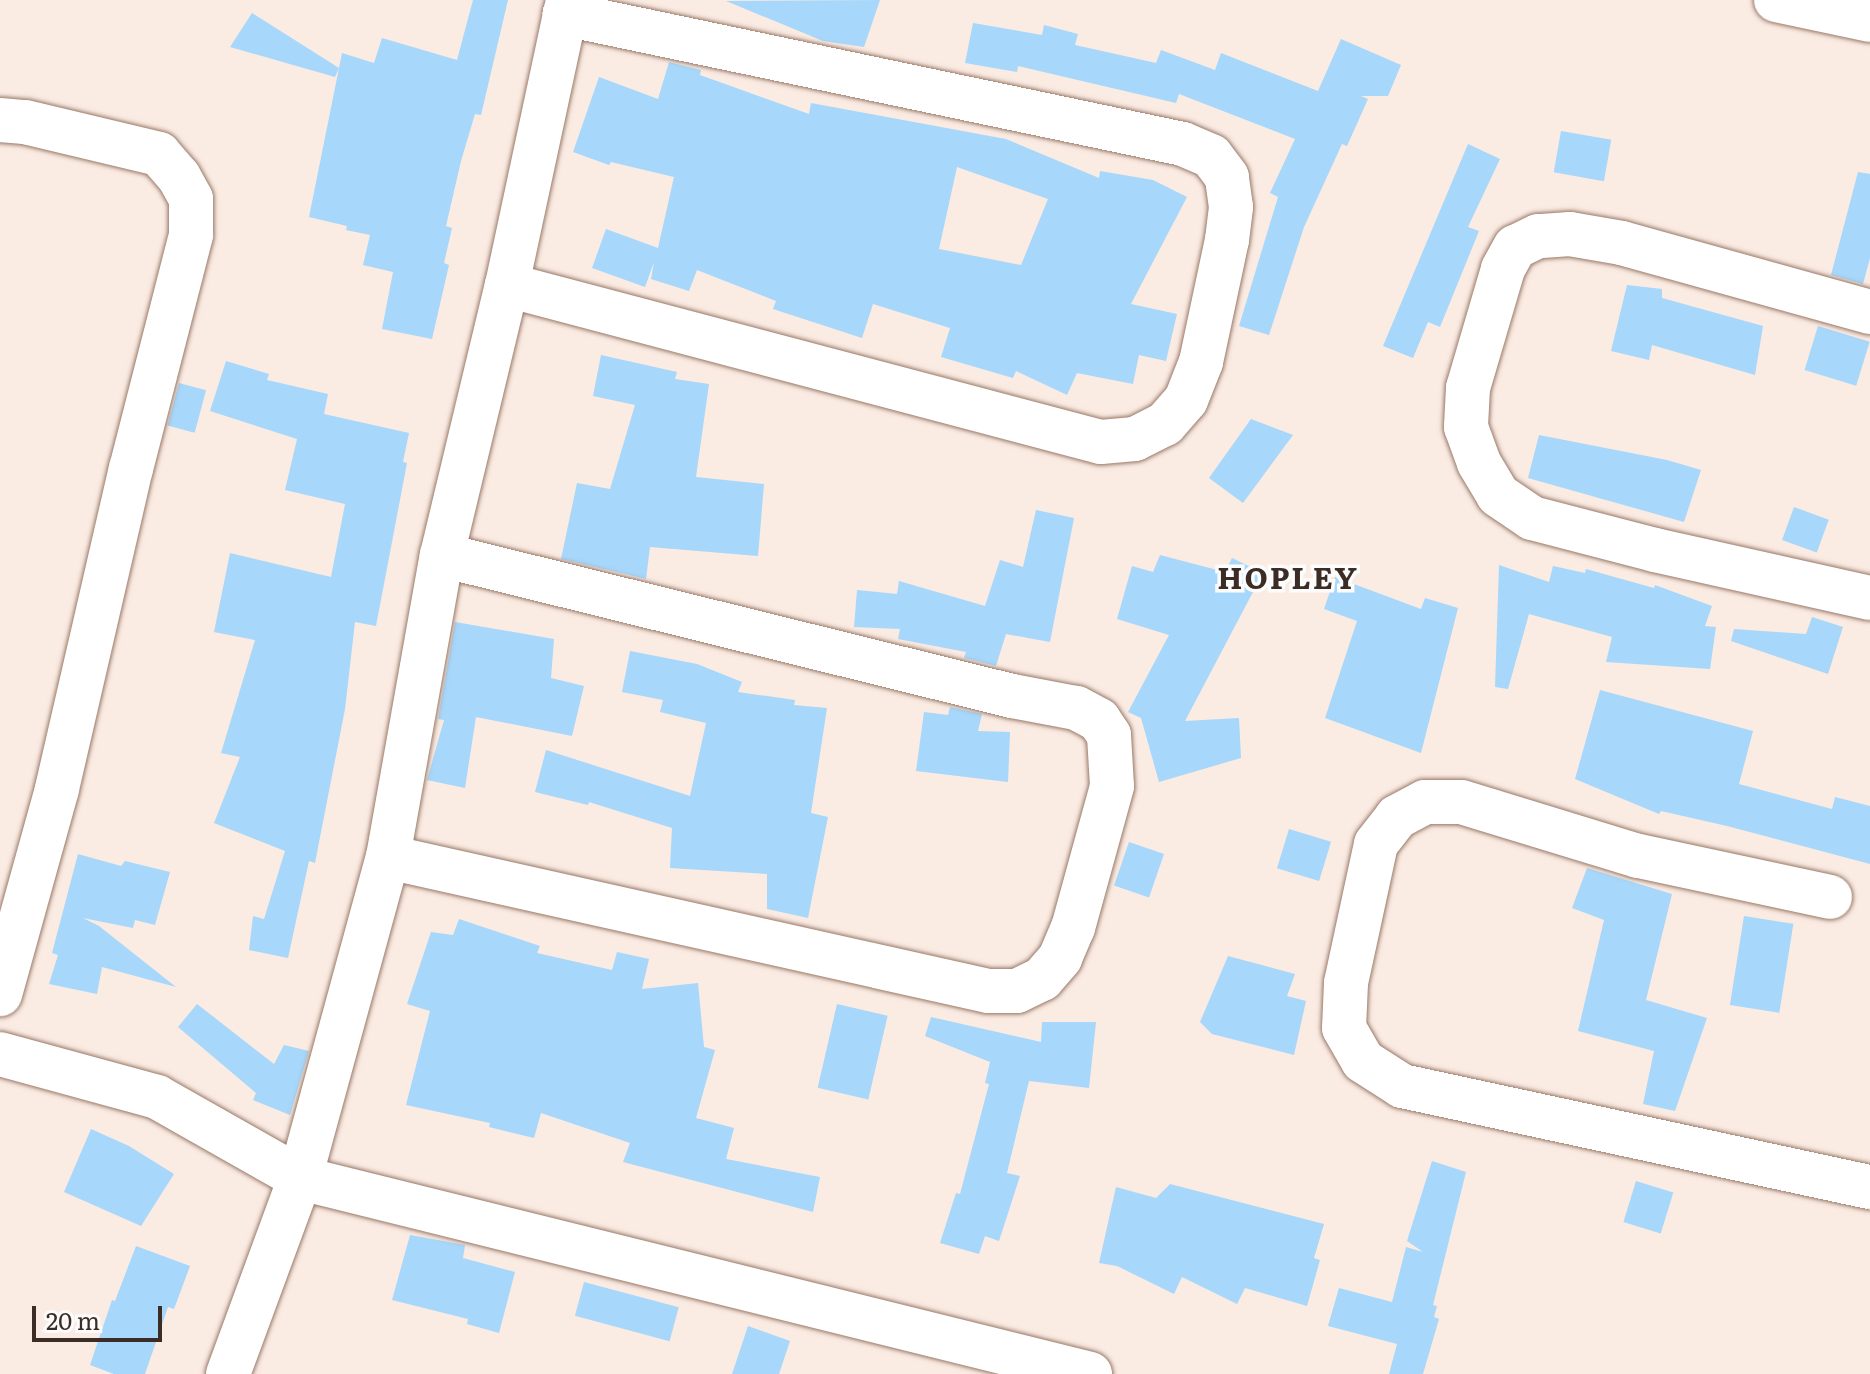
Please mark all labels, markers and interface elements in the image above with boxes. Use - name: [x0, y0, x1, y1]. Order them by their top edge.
- district label: HOPLEY: [1217, 558, 1359, 594]
- scale bar: [36, 1290, 166, 1340]
- text: 20 m: [46, 1302, 100, 1337]

